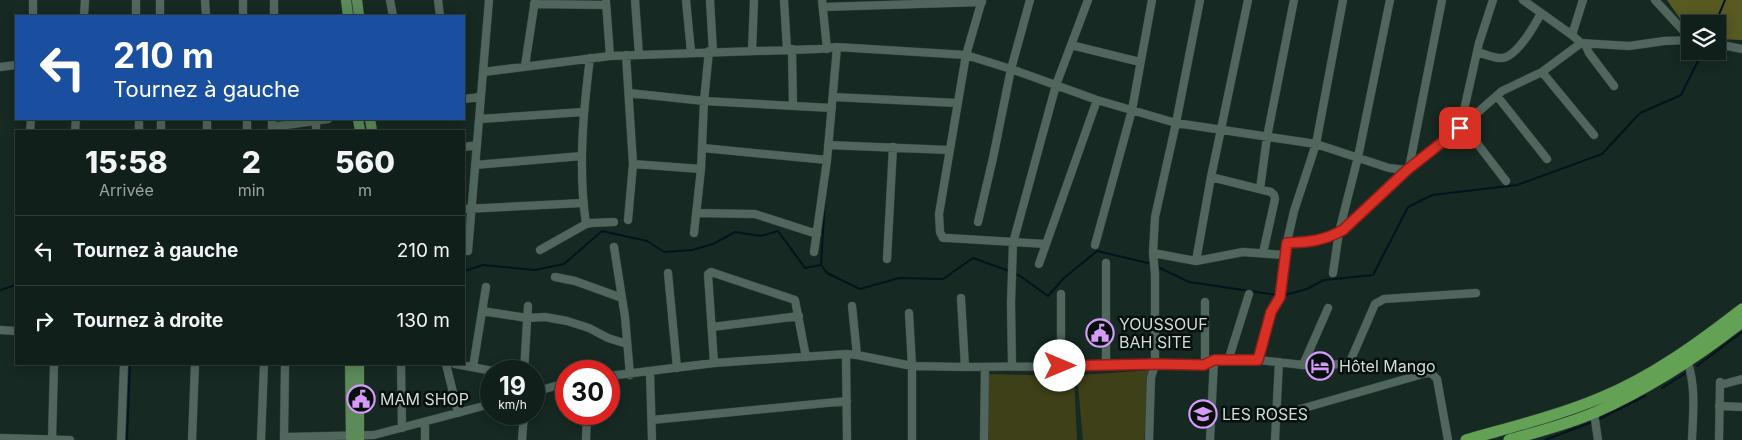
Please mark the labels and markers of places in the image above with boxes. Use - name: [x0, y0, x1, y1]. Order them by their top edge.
- pin: [1439, 107, 1481, 149]
- place label: YOUSSOUF BAH SITE: [1119, 314, 1208, 352]
- public building icon: YOUSSOUF BAH SITE: [1085, 318, 1115, 348]
- hotel icon: Hôtel Mango: [1305, 351, 1335, 381]
- place label: Hôtel Mango: [1339, 356, 1436, 376]
- public building icon: MAM SHOP: [346, 384, 376, 414]
- place label: MAM SHOP: [380, 389, 469, 409]
- school or university icon: LES ROSES: [1188, 399, 1218, 429]
- place label: LES ROSES: [1222, 404, 1308, 424]

